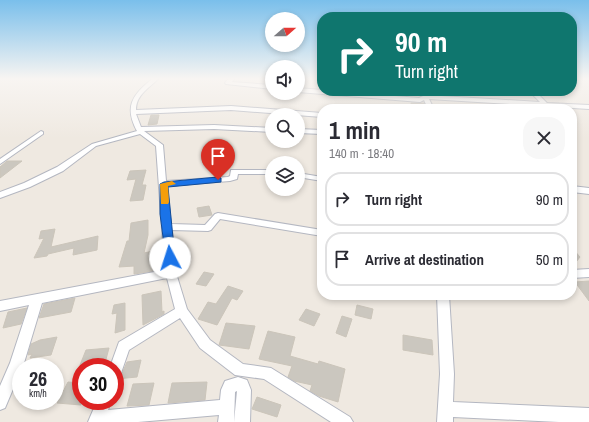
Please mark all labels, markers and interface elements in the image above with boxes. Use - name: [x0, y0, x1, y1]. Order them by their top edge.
- north arrow: [265, 12, 305, 52]
- map controls: [265, 12, 305, 196]
- text: 90 m: [395, 23, 447, 61]
- icon: right: [329, 28, 381, 80]
- text: Turn right: [395, 59, 458, 84]
- button: sound: [265, 60, 305, 100]
- button: search: [265, 108, 305, 148]
- text: 1 min: [329, 114, 380, 146]
- button: close: [523, 117, 565, 159]
- pin: [201, 139, 235, 180]
- icon: arrive: [207, 145, 229, 167]
- text: 140 m · 18:40: [329, 145, 394, 162]
- button: layers: [265, 156, 305, 196]
- icon: right: [331, 188, 353, 210]
- text: Turn right: [365, 189, 422, 210]
- text: 90 m: [536, 189, 563, 210]
- position arrow: [149, 237, 191, 279]
- icon: arrive: [331, 248, 353, 270]
- text: Arrive at destination: [365, 249, 484, 270]
- text: 50 m: [536, 249, 563, 270]
- speed limit sign: 30: [72, 358, 124, 410]
- text: 26: [29, 365, 47, 392]
- text: km/h: [29, 387, 47, 400]

